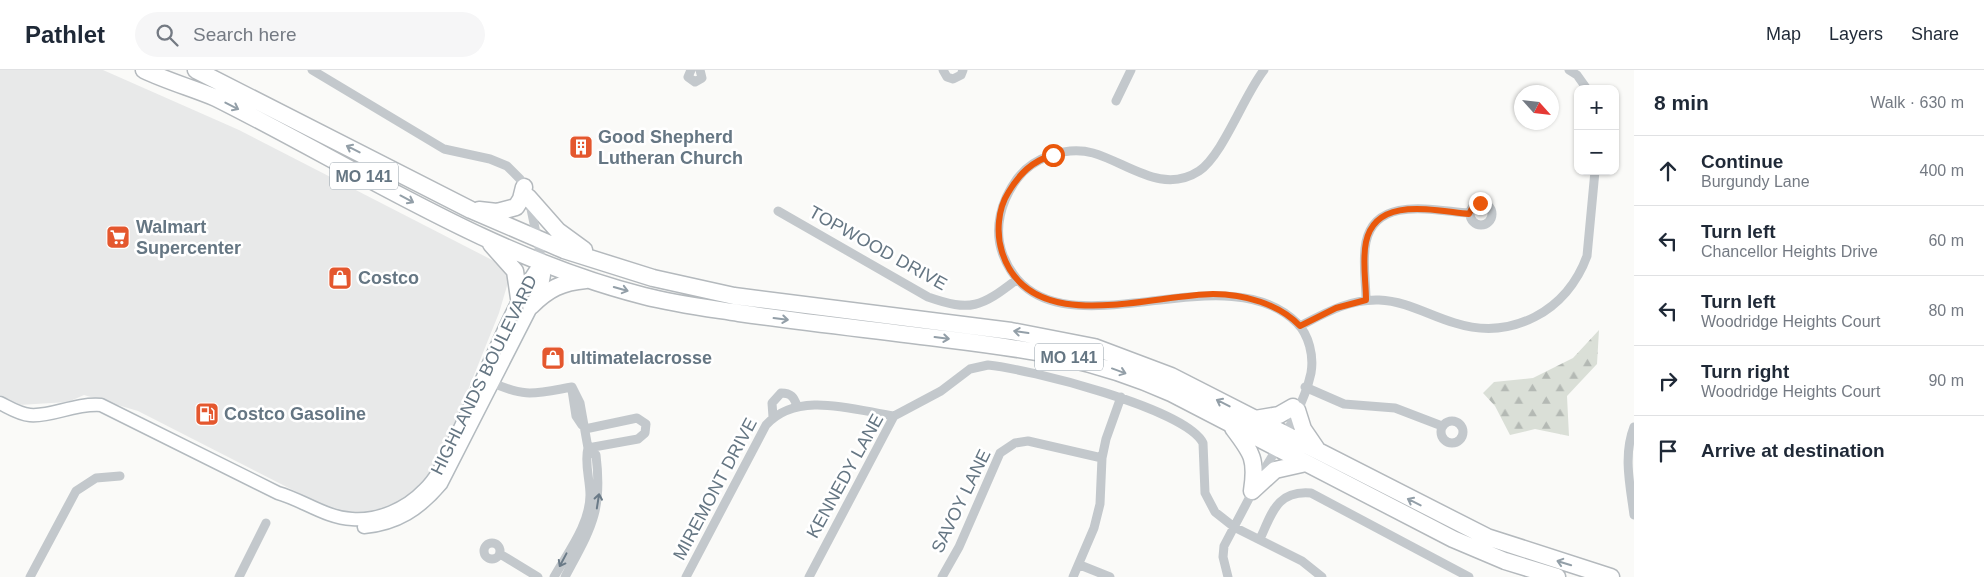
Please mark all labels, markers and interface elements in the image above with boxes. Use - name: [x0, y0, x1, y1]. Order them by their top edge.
- search box: [135, 12, 485, 57]
- text: Pathlet: [25, 21, 105, 48]
- icon: search: [153, 21, 181, 49]
- text: Search here: [193, 24, 297, 45]
- text: Map: [1766, 24, 1801, 44]
- text: Layers: [1829, 24, 1883, 44]
- text: Share: [1911, 24, 1959, 44]
- north arrow: [1514, 85, 1559, 130]
- map controls: [1574, 85, 1619, 175]
- button: +: [1574, 85, 1619, 130]
- text: 8 min: [1654, 91, 1709, 114]
- text: Walk · 630 m: [1870, 94, 1964, 111]
- one-way arrow: [225, 101, 240, 111]
- place label: Good Shepherd Lutheran Church: [598, 127, 743, 168]
- button: −: [1574, 130, 1619, 175]
- building icon: Good Shepherd Lutheran Church: [568, 134, 594, 160]
- one-way arrow: [346, 144, 361, 153]
- route start: [1042, 144, 1065, 167]
- text: Continue: [1701, 151, 1783, 172]
- icon: ahead: [1654, 157, 1682, 185]
- road number: MO 141: [330, 162, 398, 190]
- text: 400 m: [1920, 162, 1964, 179]
- text: Burgundy Lane: [1701, 173, 1810, 190]
- route end: [1469, 192, 1492, 215]
- one-way arrow: [399, 194, 414, 204]
- street label: TOPWOOD DRIVE: [806, 202, 950, 294]
- place label: Walmart Supercenter: [136, 217, 241, 258]
- text: Turn left: [1701, 221, 1776, 242]
- supermarket icon: Walmart Supercenter: [105, 224, 131, 250]
- icon: left: [1654, 227, 1682, 255]
- text: 60 m: [1928, 232, 1964, 249]
- text: Chancellor Heights Drive: [1701, 243, 1878, 260]
- shop icon: Costco: [327, 265, 353, 291]
- place label: Costco: [358, 268, 419, 288]
- street label: HIGHLANDS BOULEVARD: [427, 272, 541, 478]
- one-way arrow: [613, 285, 629, 295]
- text: Turn left: [1701, 291, 1776, 312]
- icon: left: [1654, 297, 1682, 325]
- text: 80 m: [1928, 302, 1964, 319]
- text: Woodridge Heights Court: [1701, 313, 1880, 330]
- one-way arrow: [773, 314, 789, 324]
- one-way arrow: [1014, 327, 1030, 337]
- one-way arrow: [934, 333, 950, 343]
- road number: MO 141: [1035, 344, 1103, 370]
- shop icon: ultimatelacrosse: [540, 345, 566, 371]
- place label: ultimatelacrosse: [570, 348, 712, 368]
- text: Turn right: [1701, 361, 1789, 382]
- one-way arrow: [1110, 367, 1126, 377]
- icon: right: [1654, 367, 1682, 395]
- text: 90 m: [1928, 372, 1964, 389]
- text: Woodridge Heights Court: [1701, 383, 1880, 400]
- one-way arrow: [1216, 398, 1231, 407]
- fuel station icon: Costco Gasoline: [194, 401, 220, 427]
- place label: Costco Gasoline: [224, 404, 366, 424]
- street label: KENNEDY LANE: [803, 410, 887, 542]
- street label: MIREMONT DRIVE: [669, 415, 761, 563]
- icon: arrive: [1654, 437, 1682, 465]
- text: Arrive at destination: [1701, 440, 1885, 461]
- street label: SAVOY LANE: [927, 446, 995, 556]
- one-way arrow: [593, 493, 603, 509]
- one-way arrow: [1407, 497, 1422, 506]
- one-way arrow: [558, 553, 568, 567]
- one-way arrow: [1556, 557, 1572, 567]

